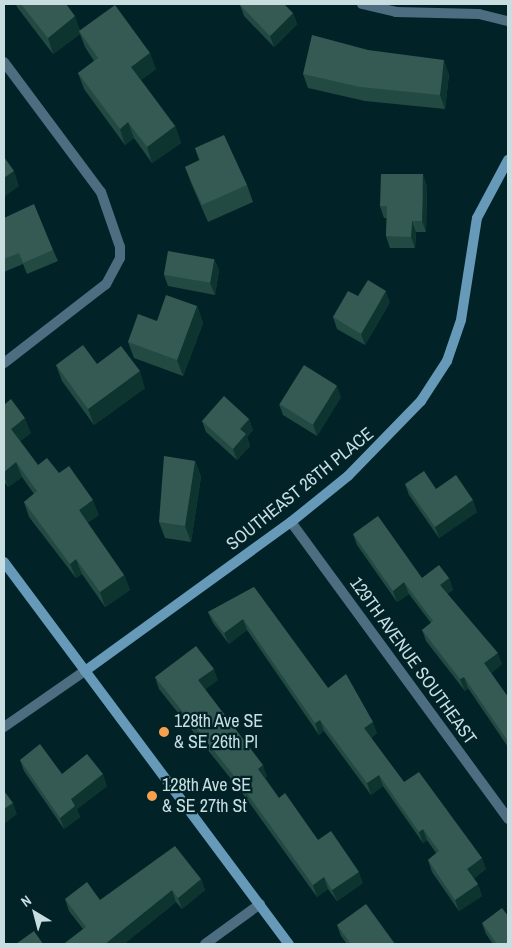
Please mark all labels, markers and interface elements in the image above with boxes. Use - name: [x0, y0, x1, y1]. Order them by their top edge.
- street label: SOUTHEAST 26TH PLACE: [222, 423, 378, 555]
- street label: 129TH AVENUE SOUTHEAST: [345, 573, 481, 749]
- place label: 128th Ave SE & SE 26th Pl: [174, 711, 264, 754]
- marker: 128th Ave SE & SE 26th Pl: [158, 726, 170, 738]
- place label: 128th Ave SE & SE 27th St: [162, 775, 252, 818]
- marker: 128th Ave SE & SE 27th St: [146, 790, 158, 802]
- north arrow: [10, 888, 60, 938]
- text: N: [17, 891, 35, 911]

